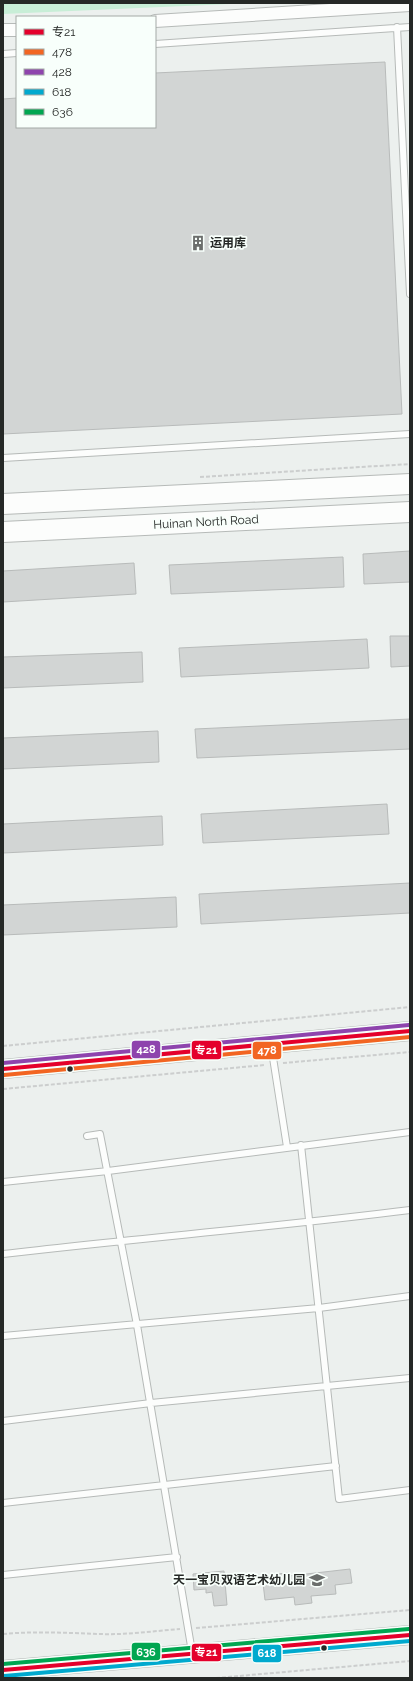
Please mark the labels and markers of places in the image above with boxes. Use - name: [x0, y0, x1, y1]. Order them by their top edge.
- building icon: 运用库: [189, 234, 207, 252]
- place label: 运用库: [210, 236, 246, 250]
- unlabelled marker: [65, 1064, 75, 1074]
- school or university icon: 天一宝贝双语艺术幼儿园: [308, 1571, 326, 1589]
- place label: 天一宝贝双语艺术幼儿园: [173, 1573, 305, 1587]
- unlabelled marker: [319, 1643, 329, 1653]

